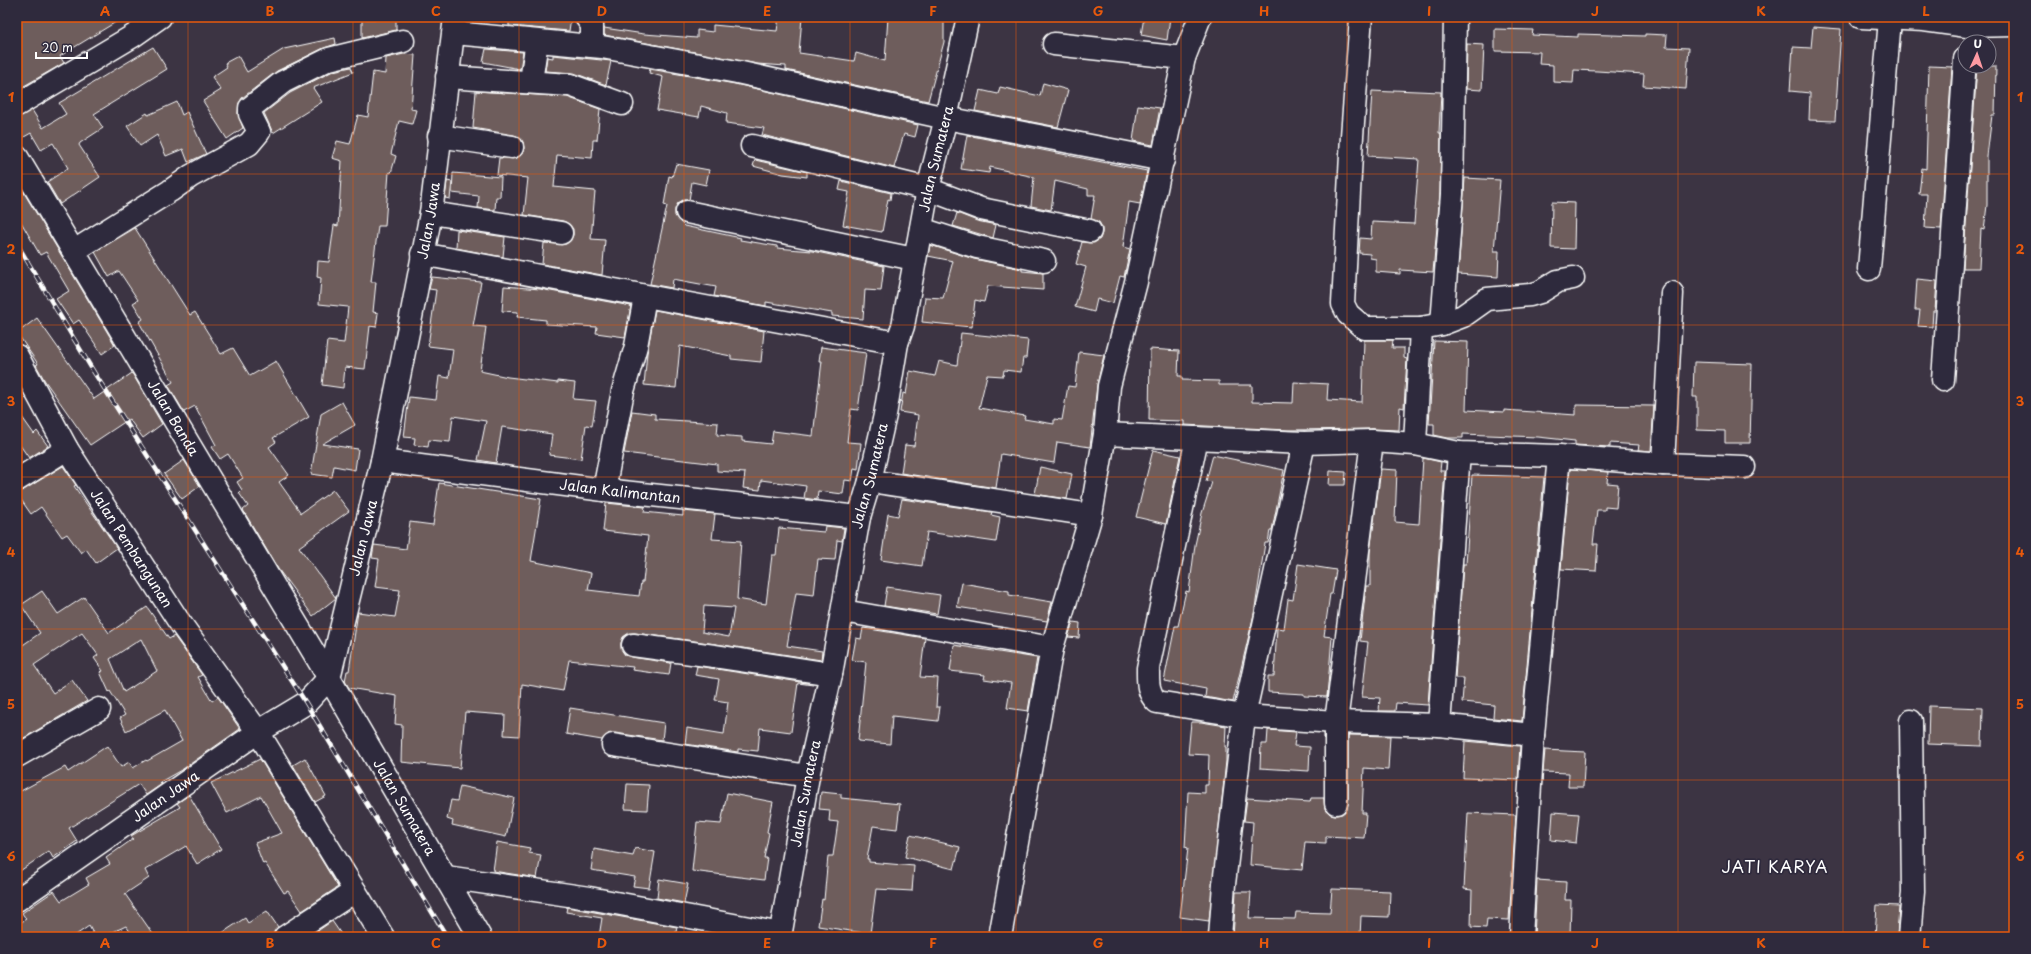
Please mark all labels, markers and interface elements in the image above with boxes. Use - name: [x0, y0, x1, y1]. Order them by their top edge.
- text: A: [100, 1, 110, 20]
- text: B: [266, 1, 275, 20]
- text: C: [431, 1, 441, 20]
- text: D: [597, 1, 607, 20]
- text: E: [763, 1, 771, 20]
- text: F: [929, 1, 937, 20]
- text: G: [1093, 1, 1103, 20]
- text: H: [1259, 1, 1269, 20]
- text: I: [1427, 1, 1431, 20]
- text: J: [1591, 1, 1599, 20]
- text: K: [1756, 1, 1766, 20]
- text: L: [1922, 1, 1930, 20]
- scale bar: [36, 34, 87, 60]
- north arrow: [1957, 34, 1997, 74]
- text: U: [1973, 35, 1982, 52]
- text: 20 m: [42, 38, 73, 56]
- text: 1: [8, 87, 14, 106]
- text: 1: [2017, 87, 2023, 106]
- street label: Jalan Sumatera: [913, 103, 958, 214]
- street label: Jalan Jawa: [411, 181, 445, 261]
- text: 2: [6, 239, 16, 258]
- text: 2: [2015, 239, 2025, 258]
- street label: Jalan Banda: [143, 375, 205, 460]
- text: 3: [7, 391, 16, 410]
- text: 3: [2016, 391, 2025, 410]
- street label: Jalan Sumatera: [846, 420, 893, 530]
- street label: Jalan Kalimantan: [558, 473, 682, 508]
- street label: Jalan Pembangunan: [86, 484, 178, 612]
- street label: Jalan Jawa: [343, 497, 382, 578]
- text: 4: [7, 542, 16, 561]
- text: 4: [2016, 542, 2025, 561]
- text: 5: [7, 694, 15, 713]
- text: 5: [2016, 694, 2024, 713]
- street label: Jalan Sumatera: [785, 737, 826, 849]
- street label: Jalan Sumatera: [368, 755, 442, 860]
- street label: Jalan Jawa: [127, 765, 203, 827]
- text: 6: [6, 846, 16, 865]
- text: 6: [2015, 846, 2025, 865]
- district label: JATI KARYA: [1722, 854, 1828, 878]
- text: A: [100, 933, 110, 952]
- text: B: [266, 933, 275, 952]
- text: C: [431, 933, 441, 952]
- text: D: [597, 933, 607, 952]
- text: E: [763, 933, 771, 952]
- text: F: [929, 933, 937, 952]
- text: G: [1093, 933, 1103, 952]
- text: H: [1259, 933, 1269, 952]
- text: I: [1427, 933, 1431, 952]
- text: J: [1591, 933, 1599, 952]
- text: K: [1756, 933, 1766, 952]
- text: L: [1922, 933, 1930, 952]

